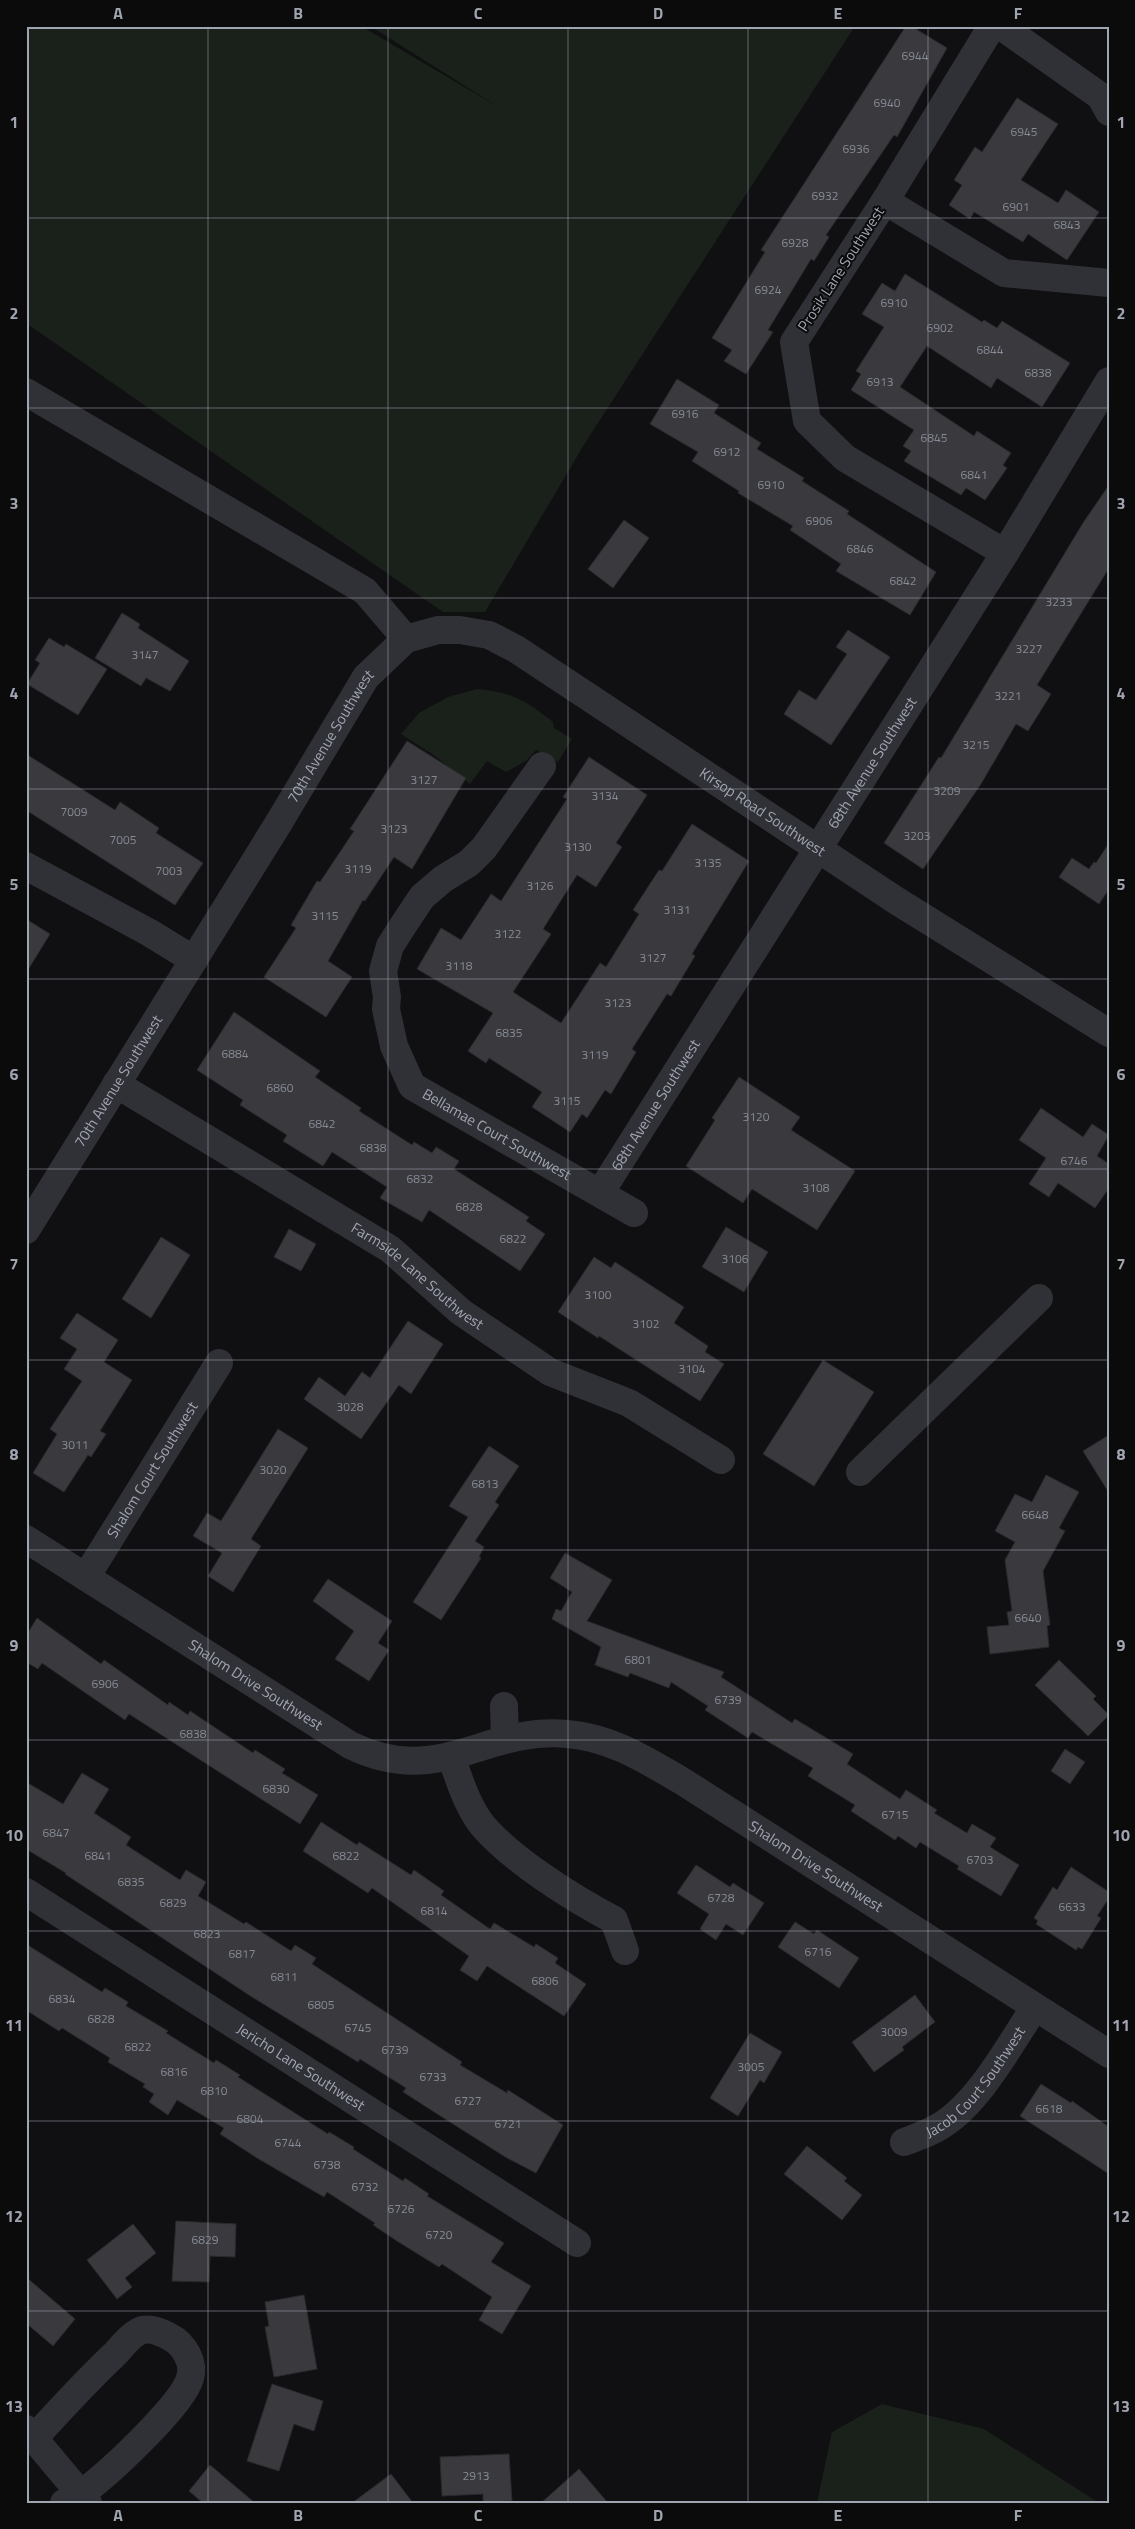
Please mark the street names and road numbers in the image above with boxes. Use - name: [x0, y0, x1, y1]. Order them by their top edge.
- street label: Prosik Lane Southwest: [792, 201, 890, 336]
- street label: 70th Avenue Southwest: [281, 663, 379, 807]
- street label: 68th Avenue Southwest: [821, 692, 923, 833]
- street label: Kirsop Road Southwest: [695, 761, 831, 862]
- street label: 70th Avenue Southwest: [68, 1010, 168, 1152]
- street label: 68th Avenue Southwest: [605, 1034, 706, 1175]
- street label: Bellamae Court Southwest: [418, 1082, 576, 1186]
- street label: Farmside Lane Southwest: [347, 1216, 489, 1336]
- street label: Shalom Court Southwest: [101, 1396, 204, 1543]
- street label: Shalom Drive Southwest: [184, 1633, 328, 1736]
- street label: Shalom Drive Southwest: [744, 1815, 888, 1918]
- street label: Jericho Lane Southwest: [232, 2017, 371, 2117]
- street label: Jacob Court Southwest: [922, 2021, 1031, 2143]

